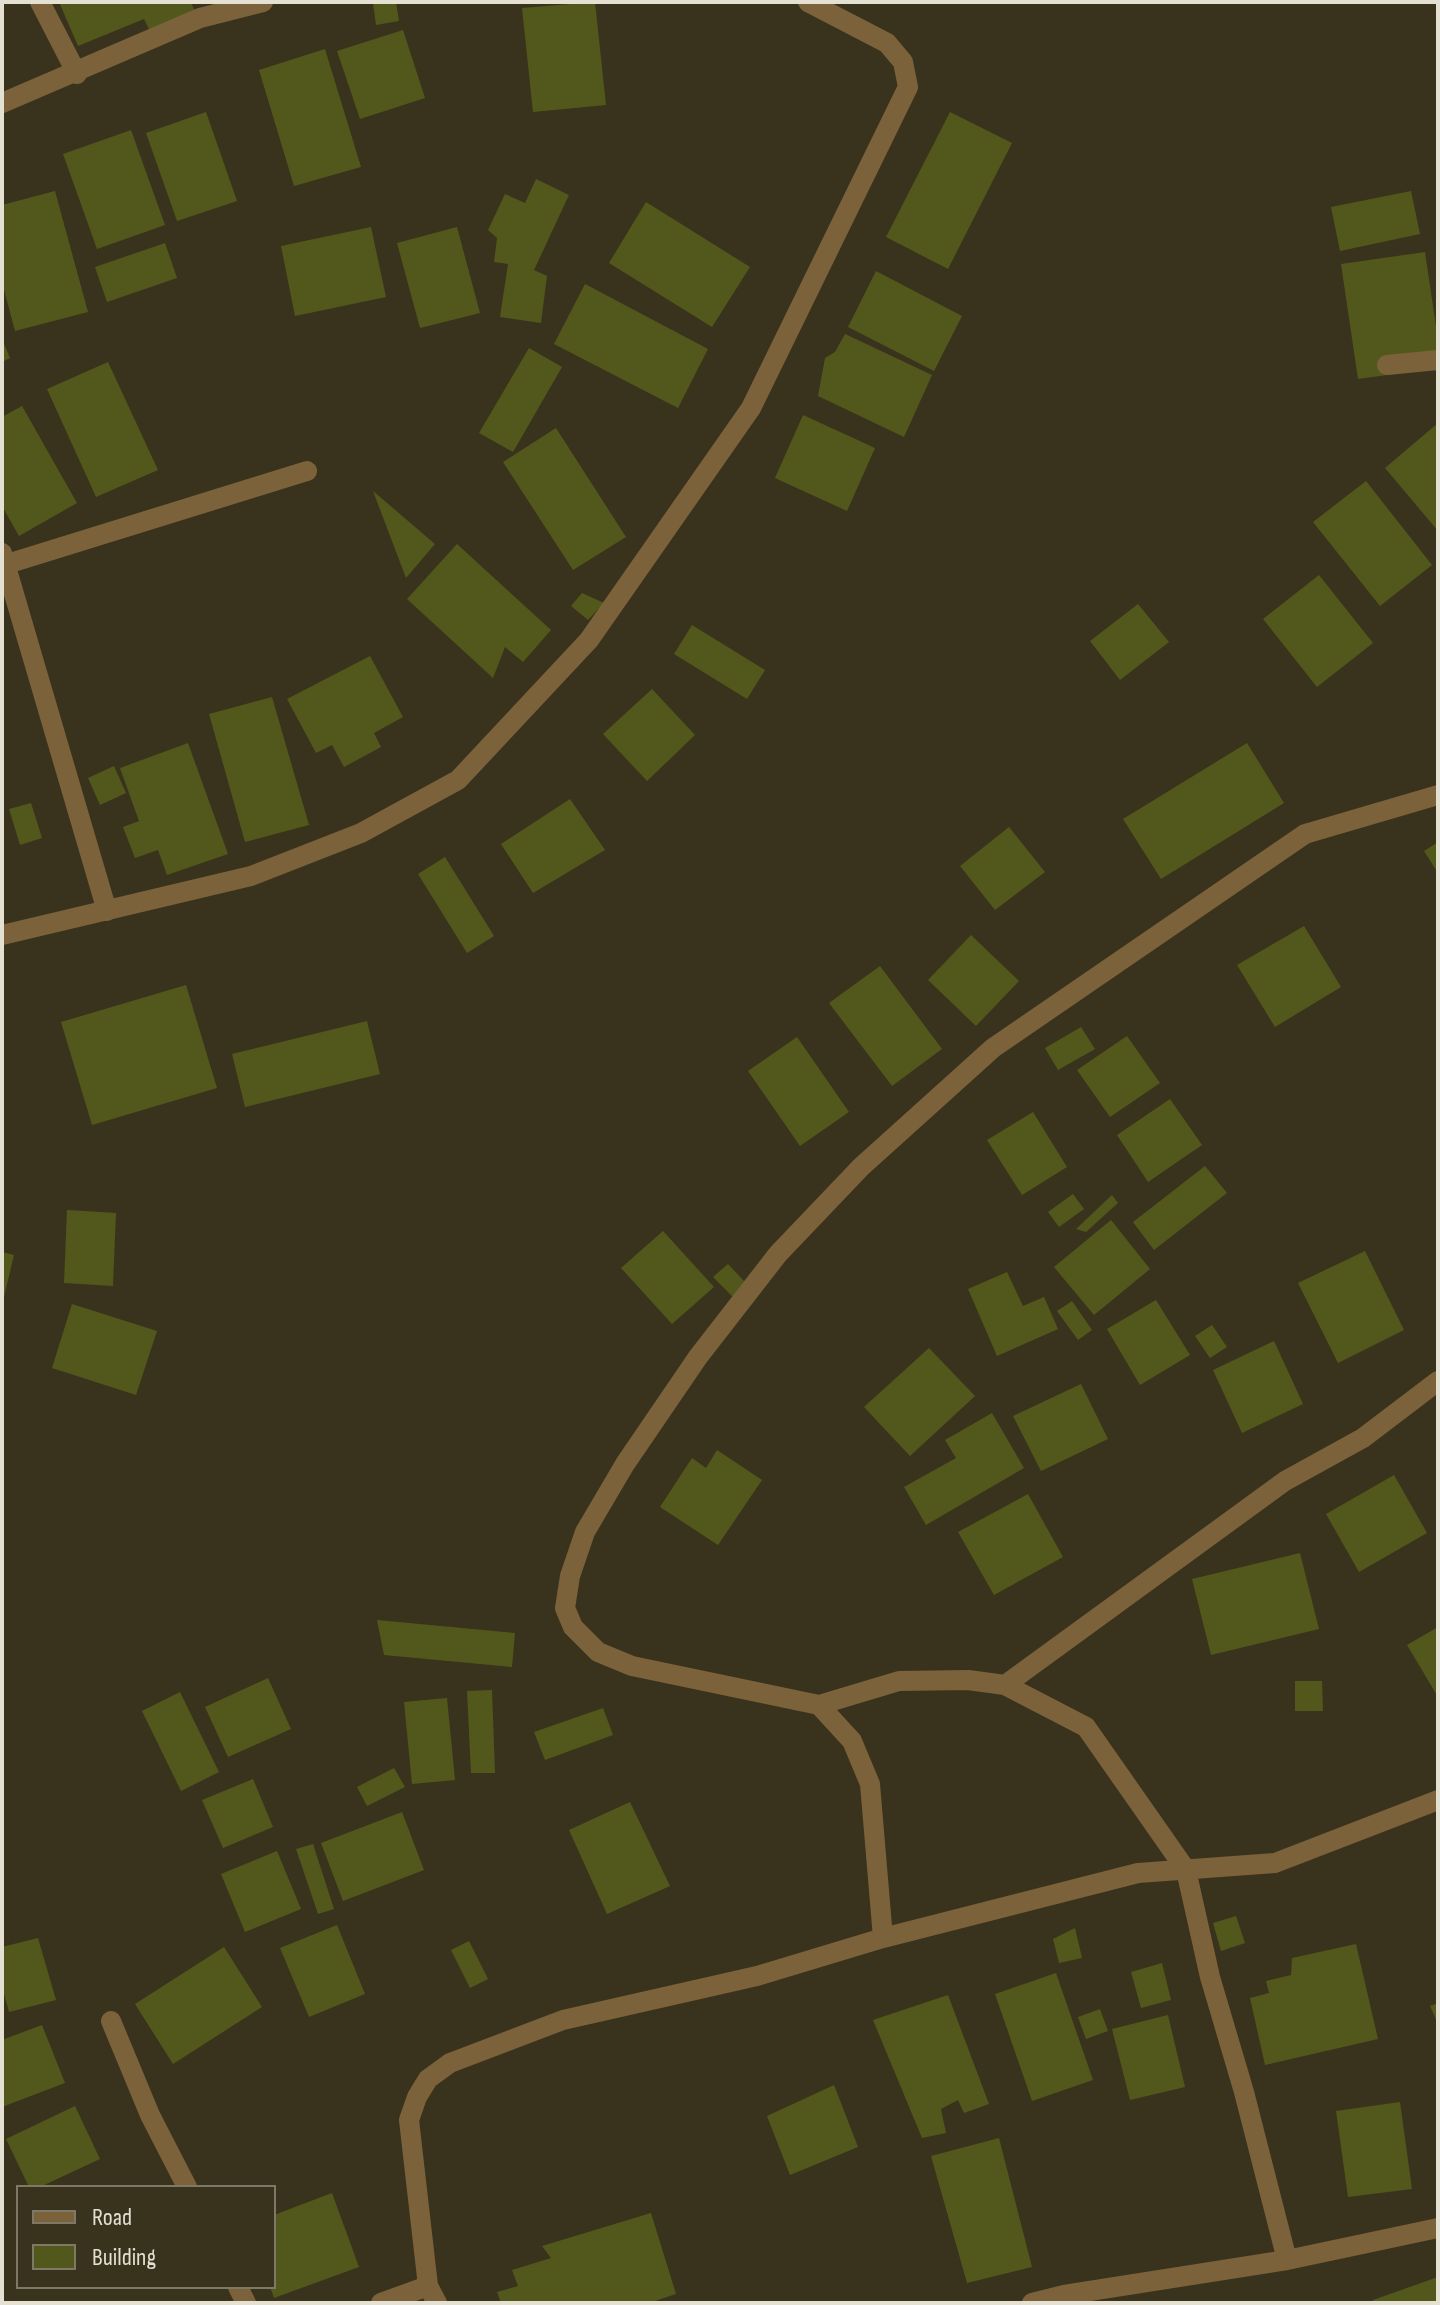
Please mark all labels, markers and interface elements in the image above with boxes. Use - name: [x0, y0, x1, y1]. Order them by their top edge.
- legend: [16, 2185, 276, 2289]
- text: Road: [92, 2203, 132, 2232]
- text: Building: [92, 2243, 156, 2272]

